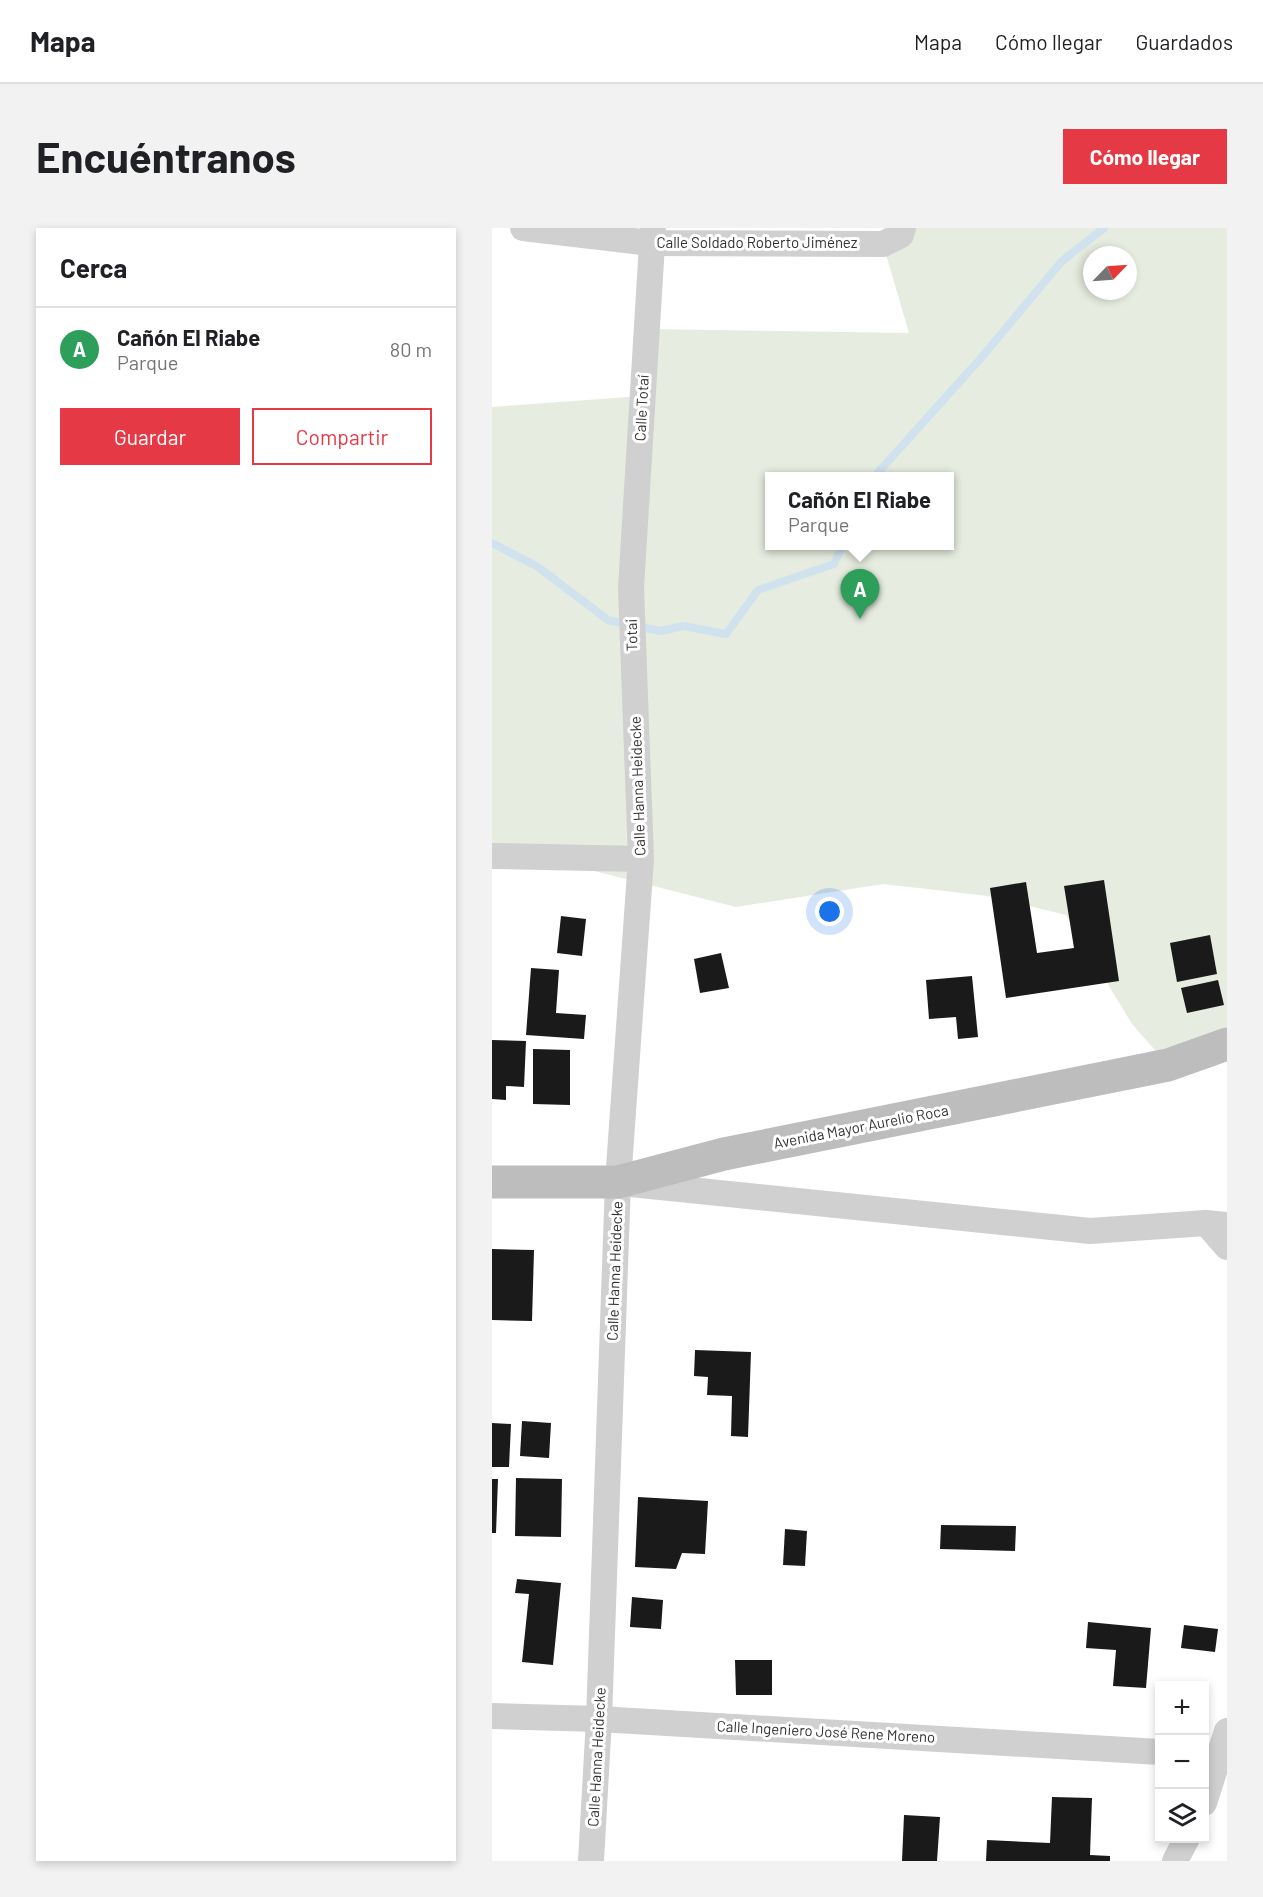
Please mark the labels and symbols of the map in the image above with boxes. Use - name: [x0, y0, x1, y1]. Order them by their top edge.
- street label: Calle Soldado Roberto Jiménez: [656, 233, 858, 251]
- north arrow: [1083, 246, 1137, 300]
- street label: Calle Totaí: [630, 374, 652, 442]
- pin: A: [840, 570, 880, 619]
- street label: Totai: [622, 619, 640, 651]
- street label: Calle Hanna Heidecke: [626, 716, 648, 856]
- your location: [815, 897, 844, 926]
- street label: Avenida Mayor Aurelio Roca: [772, 1100, 950, 1152]
- street label: Calle Hanna Heidecke: [603, 1201, 625, 1341]
- street label: Calle Hanna Heidecke: [583, 1687, 609, 1827]
- street label: Calle Ingeniero José Rene Moreno: [716, 1716, 936, 1746]

